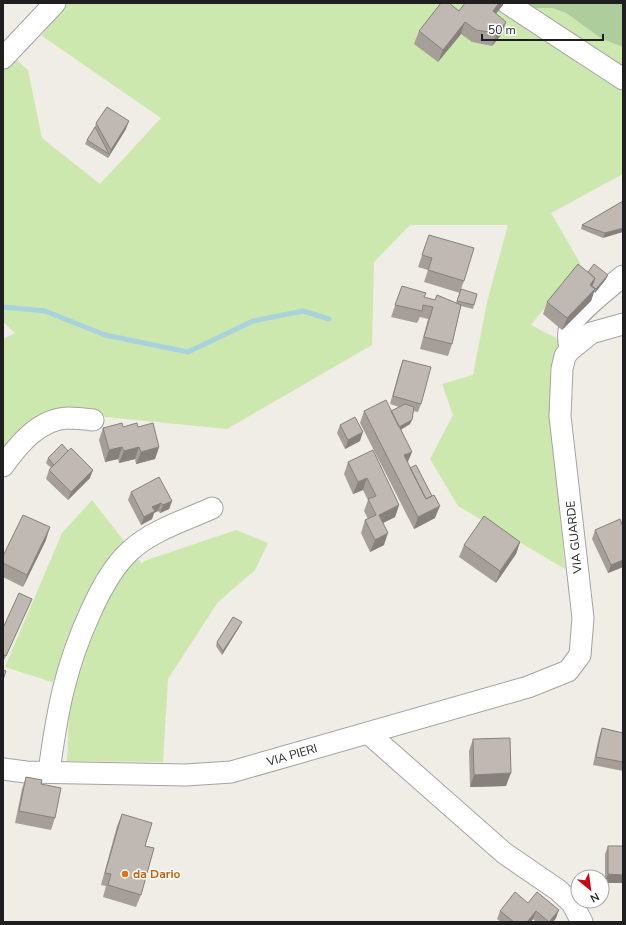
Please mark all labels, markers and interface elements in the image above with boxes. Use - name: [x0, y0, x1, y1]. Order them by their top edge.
- scale bar: [482, 16, 603, 42]
- text: 50 m: [488, 22, 516, 38]
- street label: VIA GUARDE: [562, 500, 586, 575]
- street label: VIA PIERI: [264, 740, 319, 770]
- place label: da Dario: [133, 866, 180, 882]
- marker: da Dario: [120, 869, 130, 879]
- north arrow: [570, 869, 610, 909]
- text: N: [587, 889, 602, 906]

